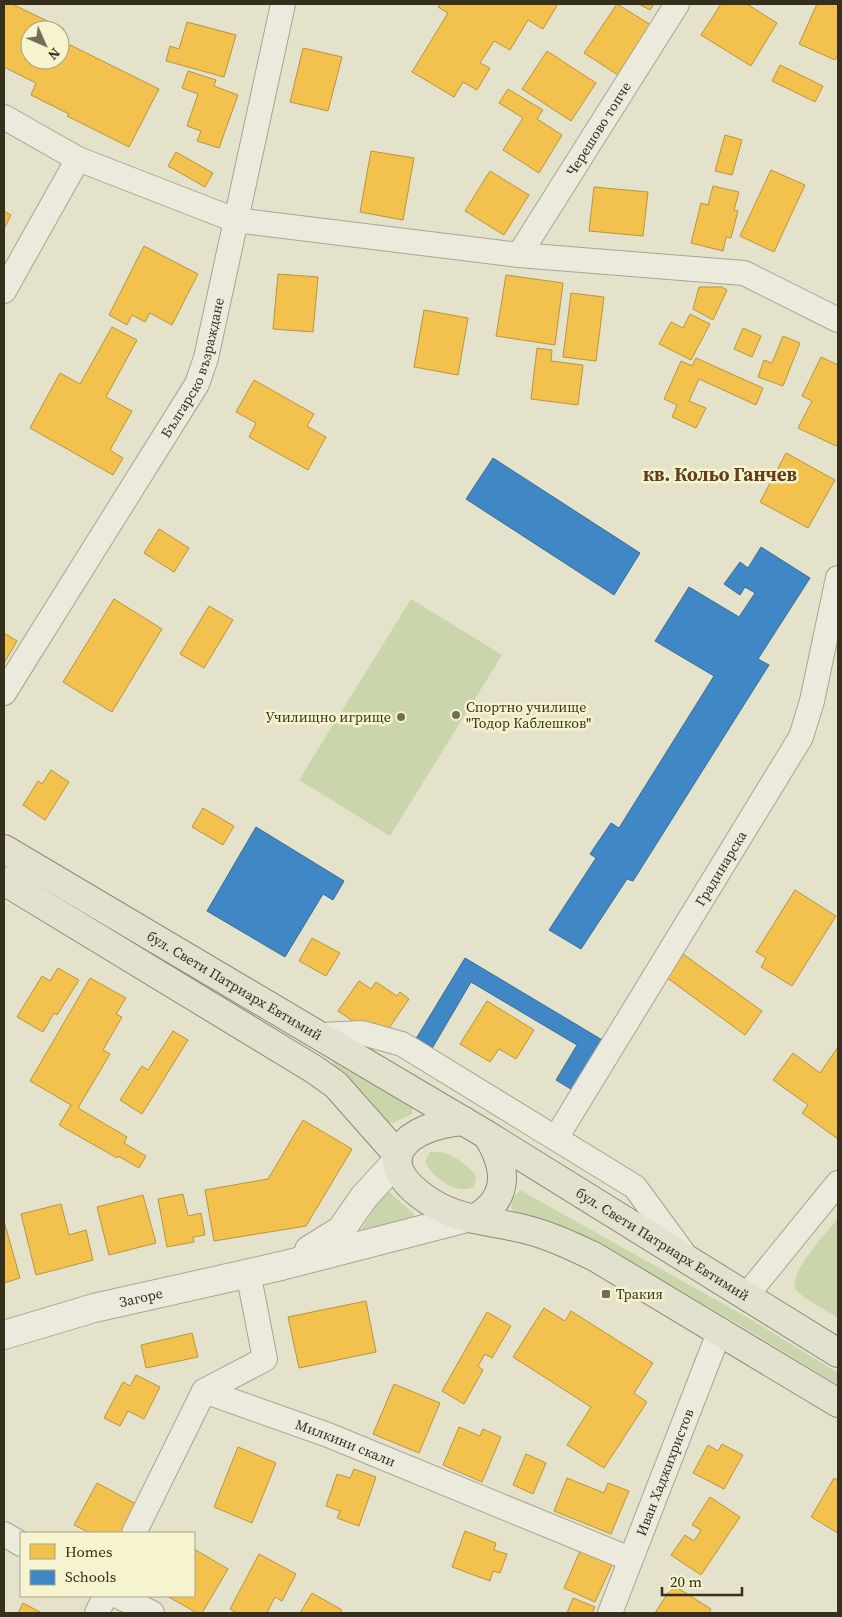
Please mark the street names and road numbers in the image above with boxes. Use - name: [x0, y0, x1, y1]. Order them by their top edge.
- street label: Черешово топче: [561, 78, 636, 180]
- street label: Българско възраждане: [156, 296, 229, 442]
- street label: Градинарска: [690, 826, 752, 910]
- street label: бул. Свети Патриарх Евтимий: [143, 926, 326, 1045]
- street label: бул. Свети Патриарх Евтимий: [572, 1183, 753, 1305]
- street label: Загоре: [117, 1283, 164, 1312]
- street label: Иван Хаджихристов: [631, 1406, 698, 1539]
- street label: Милкини скали: [293, 1414, 399, 1472]

